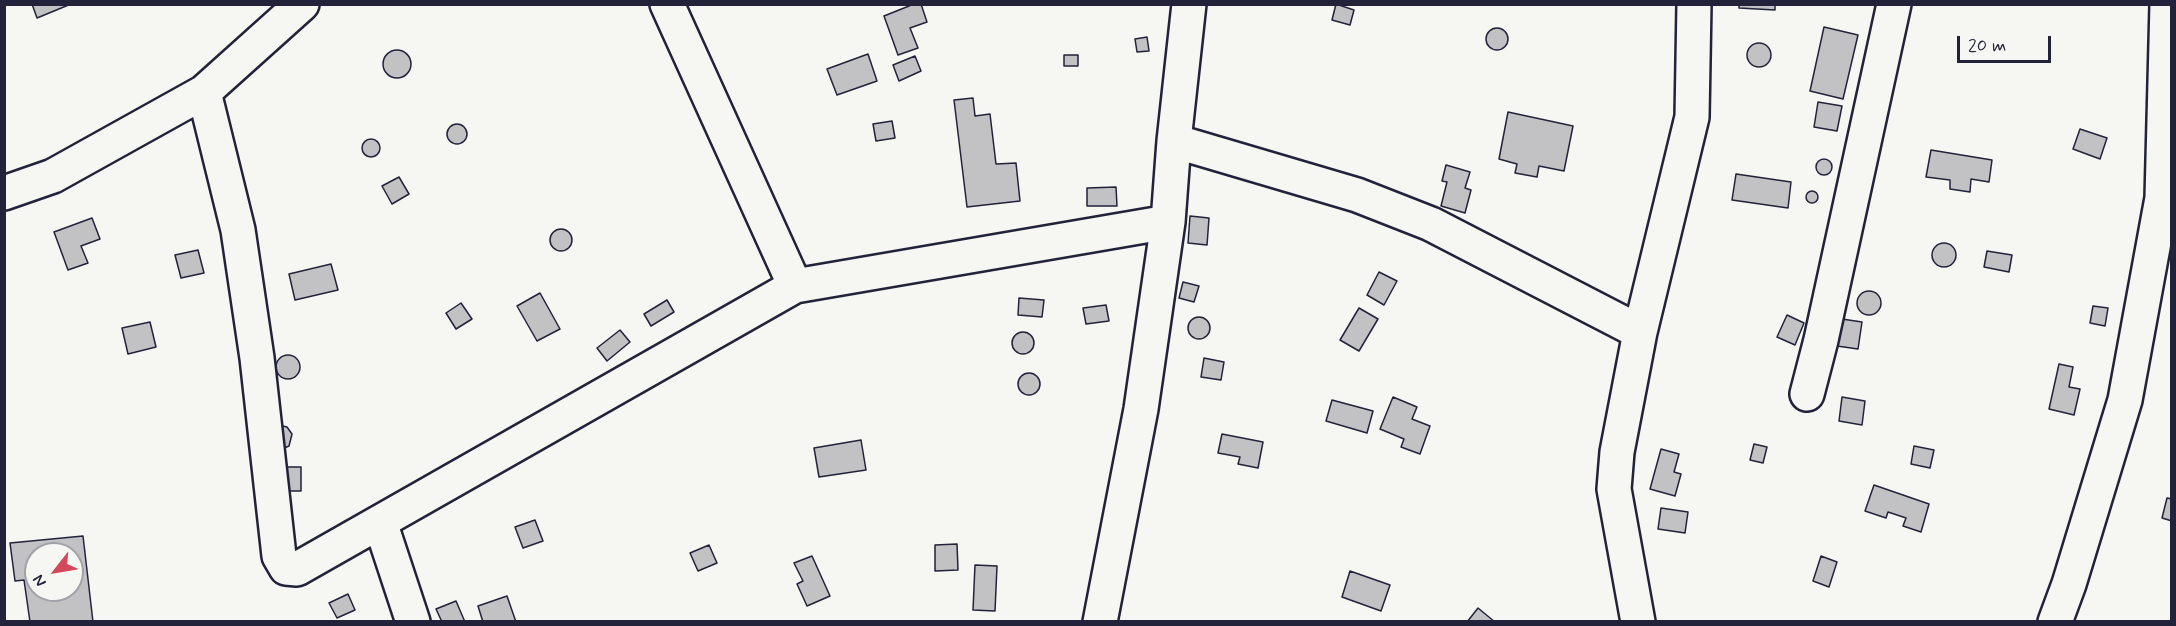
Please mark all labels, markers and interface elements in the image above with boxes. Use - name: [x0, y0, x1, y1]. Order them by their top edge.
- scale bar: [1960, 24, 2054, 62]
- text: 20 m: [1968, 34, 2006, 58]
- north arrow: [24, 542, 84, 602]
- text: N: [28, 571, 52, 590]

